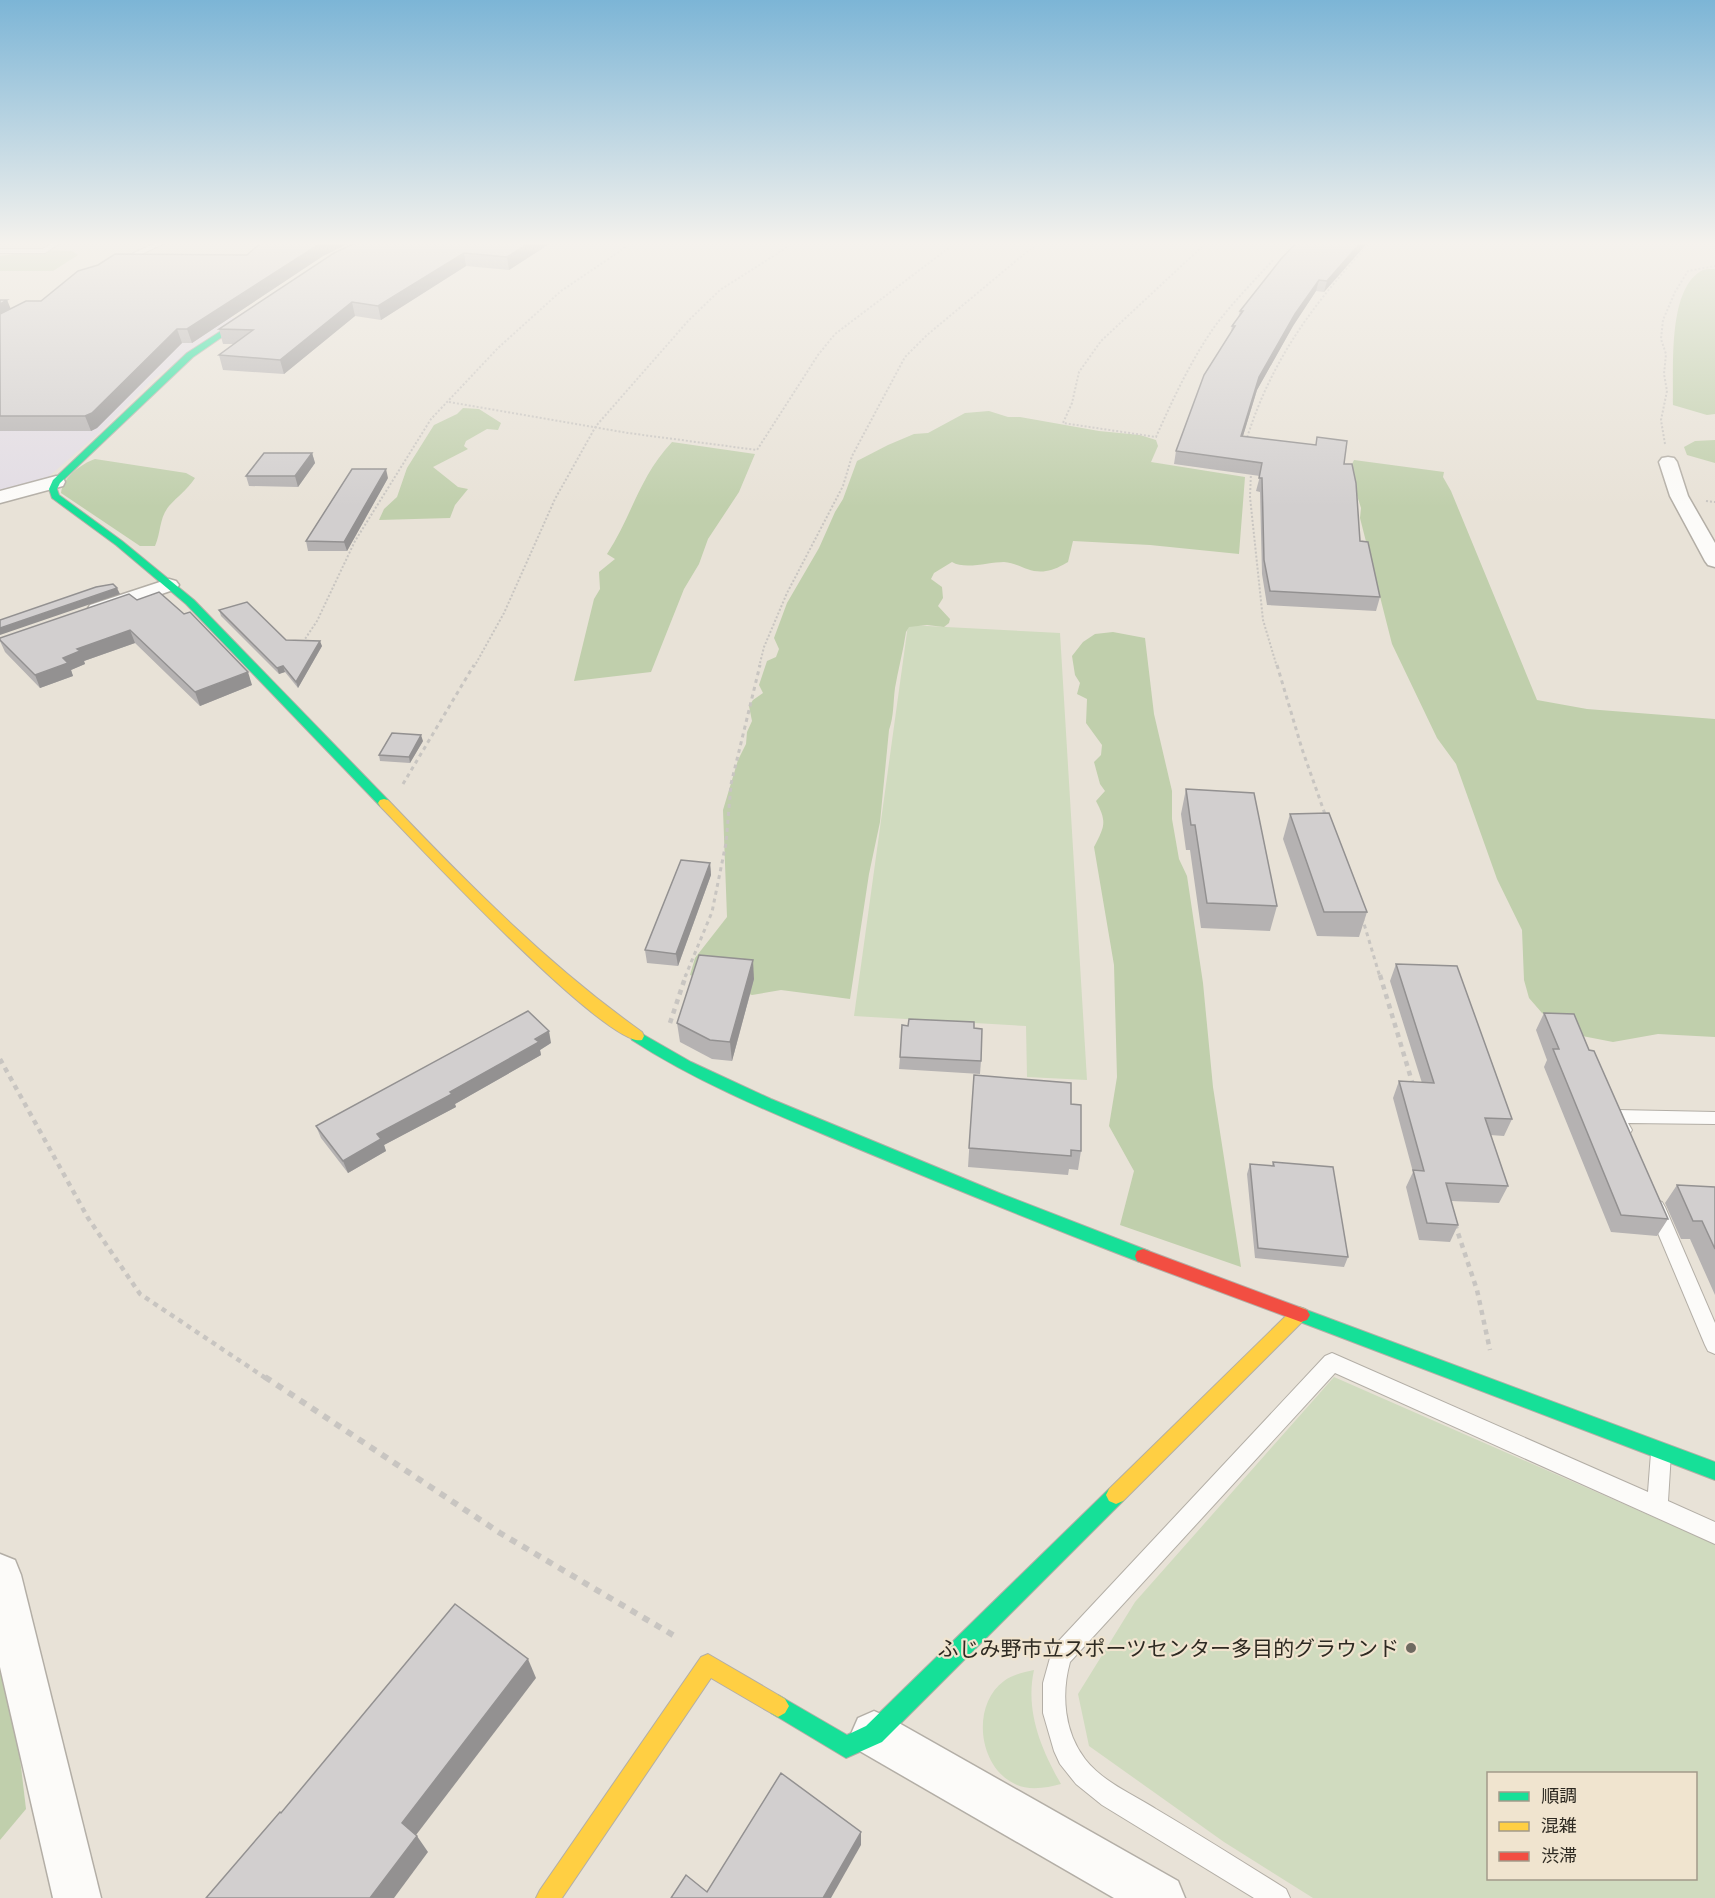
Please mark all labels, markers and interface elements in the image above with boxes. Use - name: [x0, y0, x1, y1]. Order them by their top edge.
- place label: ふじみ野市⽴スポーツセンター多⽬的グラウンド: [937, 1635, 1399, 1662]
- marker: ふじみ野市⽴スポーツセンター多⽬的グラウンド: [1404, 1641, 1418, 1655]
- legend: [1487, 1772, 1697, 1880]
- text: 順調: [1541, 1784, 1577, 1807]
- text: 混雑: [1541, 1814, 1577, 1837]
- text: 渋滞: [1541, 1844, 1577, 1867]

